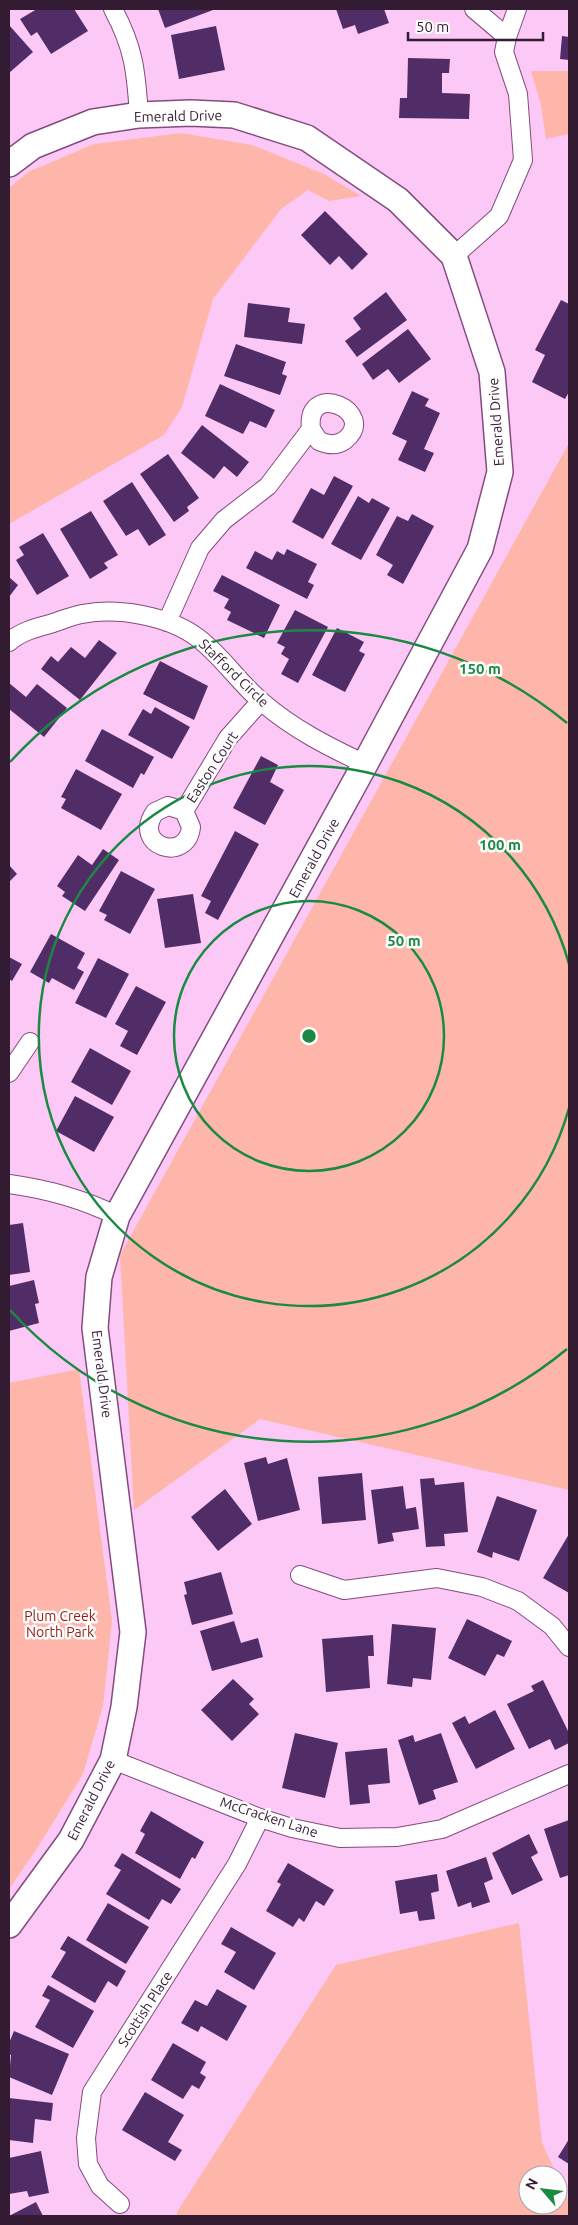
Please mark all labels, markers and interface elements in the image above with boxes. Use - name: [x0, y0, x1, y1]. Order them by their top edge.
- scale bar: [408, 10, 543, 42]
- text: 50 m: [416, 18, 449, 35]
- street label: Emerald Drive: [134, 107, 222, 125]
- street label: Emerald Drive: [485, 377, 507, 467]
- street label: Stafford Circle: [196, 636, 272, 710]
- text: 150 m: [459, 660, 501, 677]
- street label: Easton Court: [183, 728, 241, 806]
- street label: Emerald Drive: [286, 816, 342, 900]
- text: 100 m: [479, 836, 521, 853]
- text: 50 m: [387, 932, 421, 949]
- centre of rings: [300, 1027, 318, 1045]
- street label: Emerald Drive: [89, 1329, 115, 1419]
- park label: Plum Creek North Park: [24, 1608, 96, 1640]
- street label: Emerald Drive: [64, 1757, 118, 1843]
- street label: McCracken Lane: [218, 1794, 320, 1840]
- street label: Scottish Place: [115, 1968, 175, 2050]
- north arrow: [518, 2165, 568, 2215]
- text: N: [522, 2176, 541, 2192]

